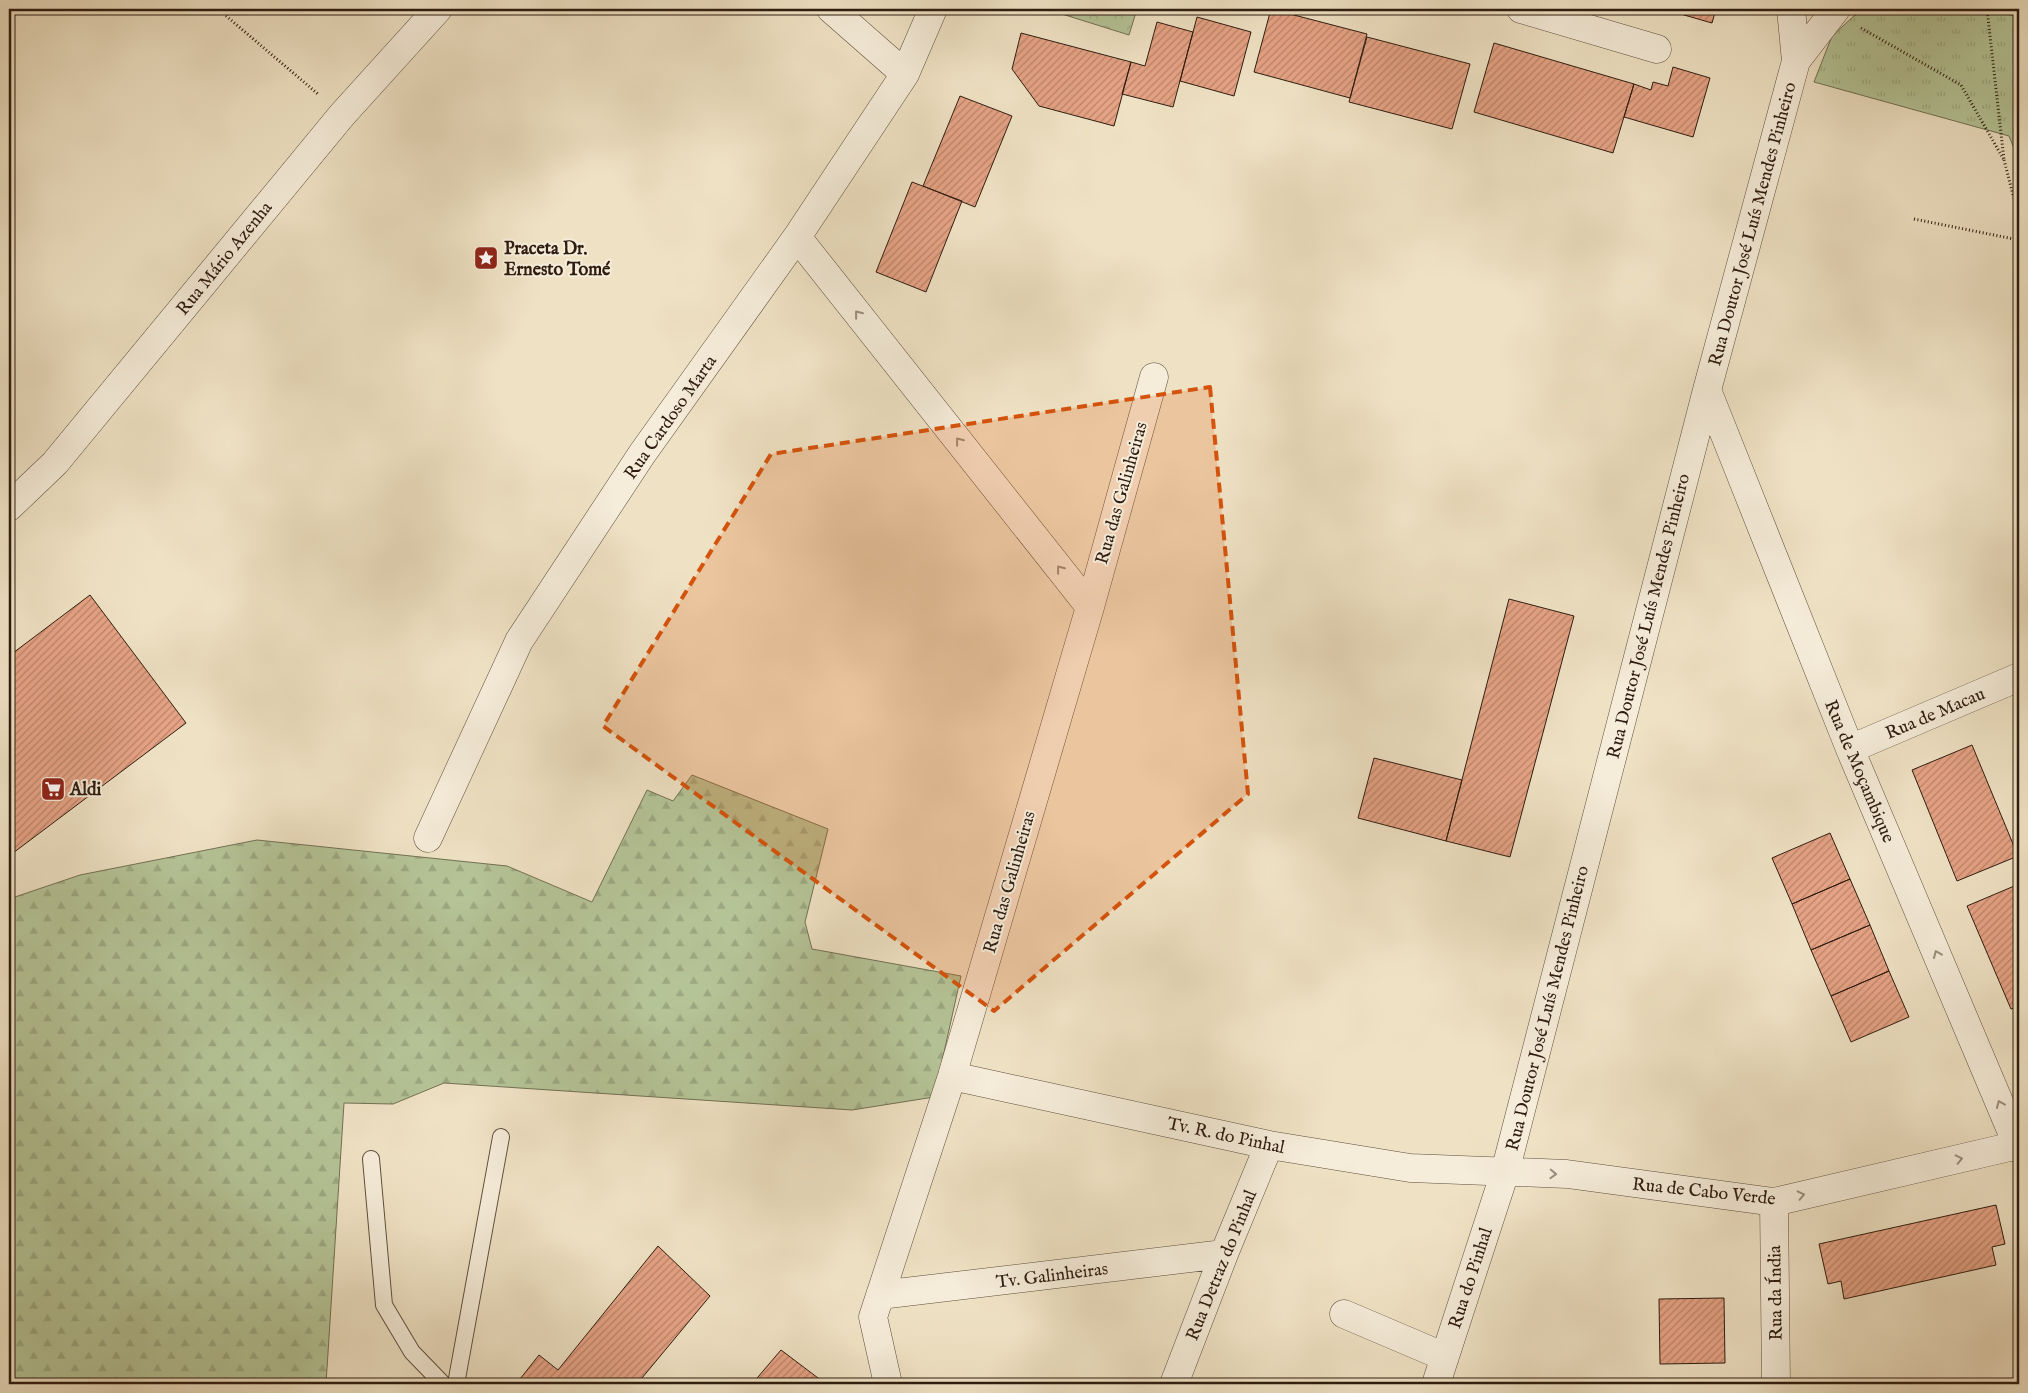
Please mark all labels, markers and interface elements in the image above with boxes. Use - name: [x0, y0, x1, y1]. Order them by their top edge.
- street label: Rua Doutor José Luís Mendes Pinheiro: [1704, 80, 1803, 369]
- street label: Rua Mário Azenha: [172, 197, 278, 321]
- place label: Praceta Dr. Ernesto Tomé: [504, 238, 611, 282]
- place icon: Praceta Dr. Ernesto Tomé: [473, 245, 499, 271]
- one-way arrow: [855, 310, 864, 320]
- street label: Rua Cardoso Marta: [620, 351, 723, 484]
- street label: Rua das Galinheiras: [1091, 420, 1154, 567]
- one-way arrow: [956, 438, 964, 447]
- street label: Rua Doutor José Luís Mendes Pinheiro: [1603, 471, 1696, 761]
- one-way arrow: [1057, 566, 1065, 575]
- street label: Rua de Macau: [1882, 683, 1989, 746]
- street label: Rua de Moçambique: [1818, 697, 1899, 846]
- supermarket icon: Aldi: [40, 776, 66, 802]
- place label: Aldi: [69, 779, 102, 802]
- street label: Rua das Galinheiras: [979, 809, 1042, 956]
- street label: Rua Doutor José Luís Mendes Pinheiro: [1502, 863, 1595, 1153]
- one-way arrow: [1933, 950, 1944, 959]
- one-way arrow: [1996, 1100, 2007, 1109]
- street label: Tv. R. do Pinhal: [1165, 1113, 1287, 1160]
- one-way arrow: [1955, 1154, 1964, 1165]
- one-way arrow: [1550, 1169, 1558, 1179]
- street label: Rua de Cabo Verde: [1631, 1174, 1777, 1211]
- street label: Rua Detraz do Pinhal: [1182, 1187, 1263, 1344]
- one-way arrow: [1796, 1190, 1805, 1201]
- street label: Rua do Pinhal: [1444, 1225, 1499, 1332]
- street label: Rua da Índia: [1762, 1245, 1789, 1341]
- street label: Tv. Galinheiras: [995, 1258, 1109, 1295]

